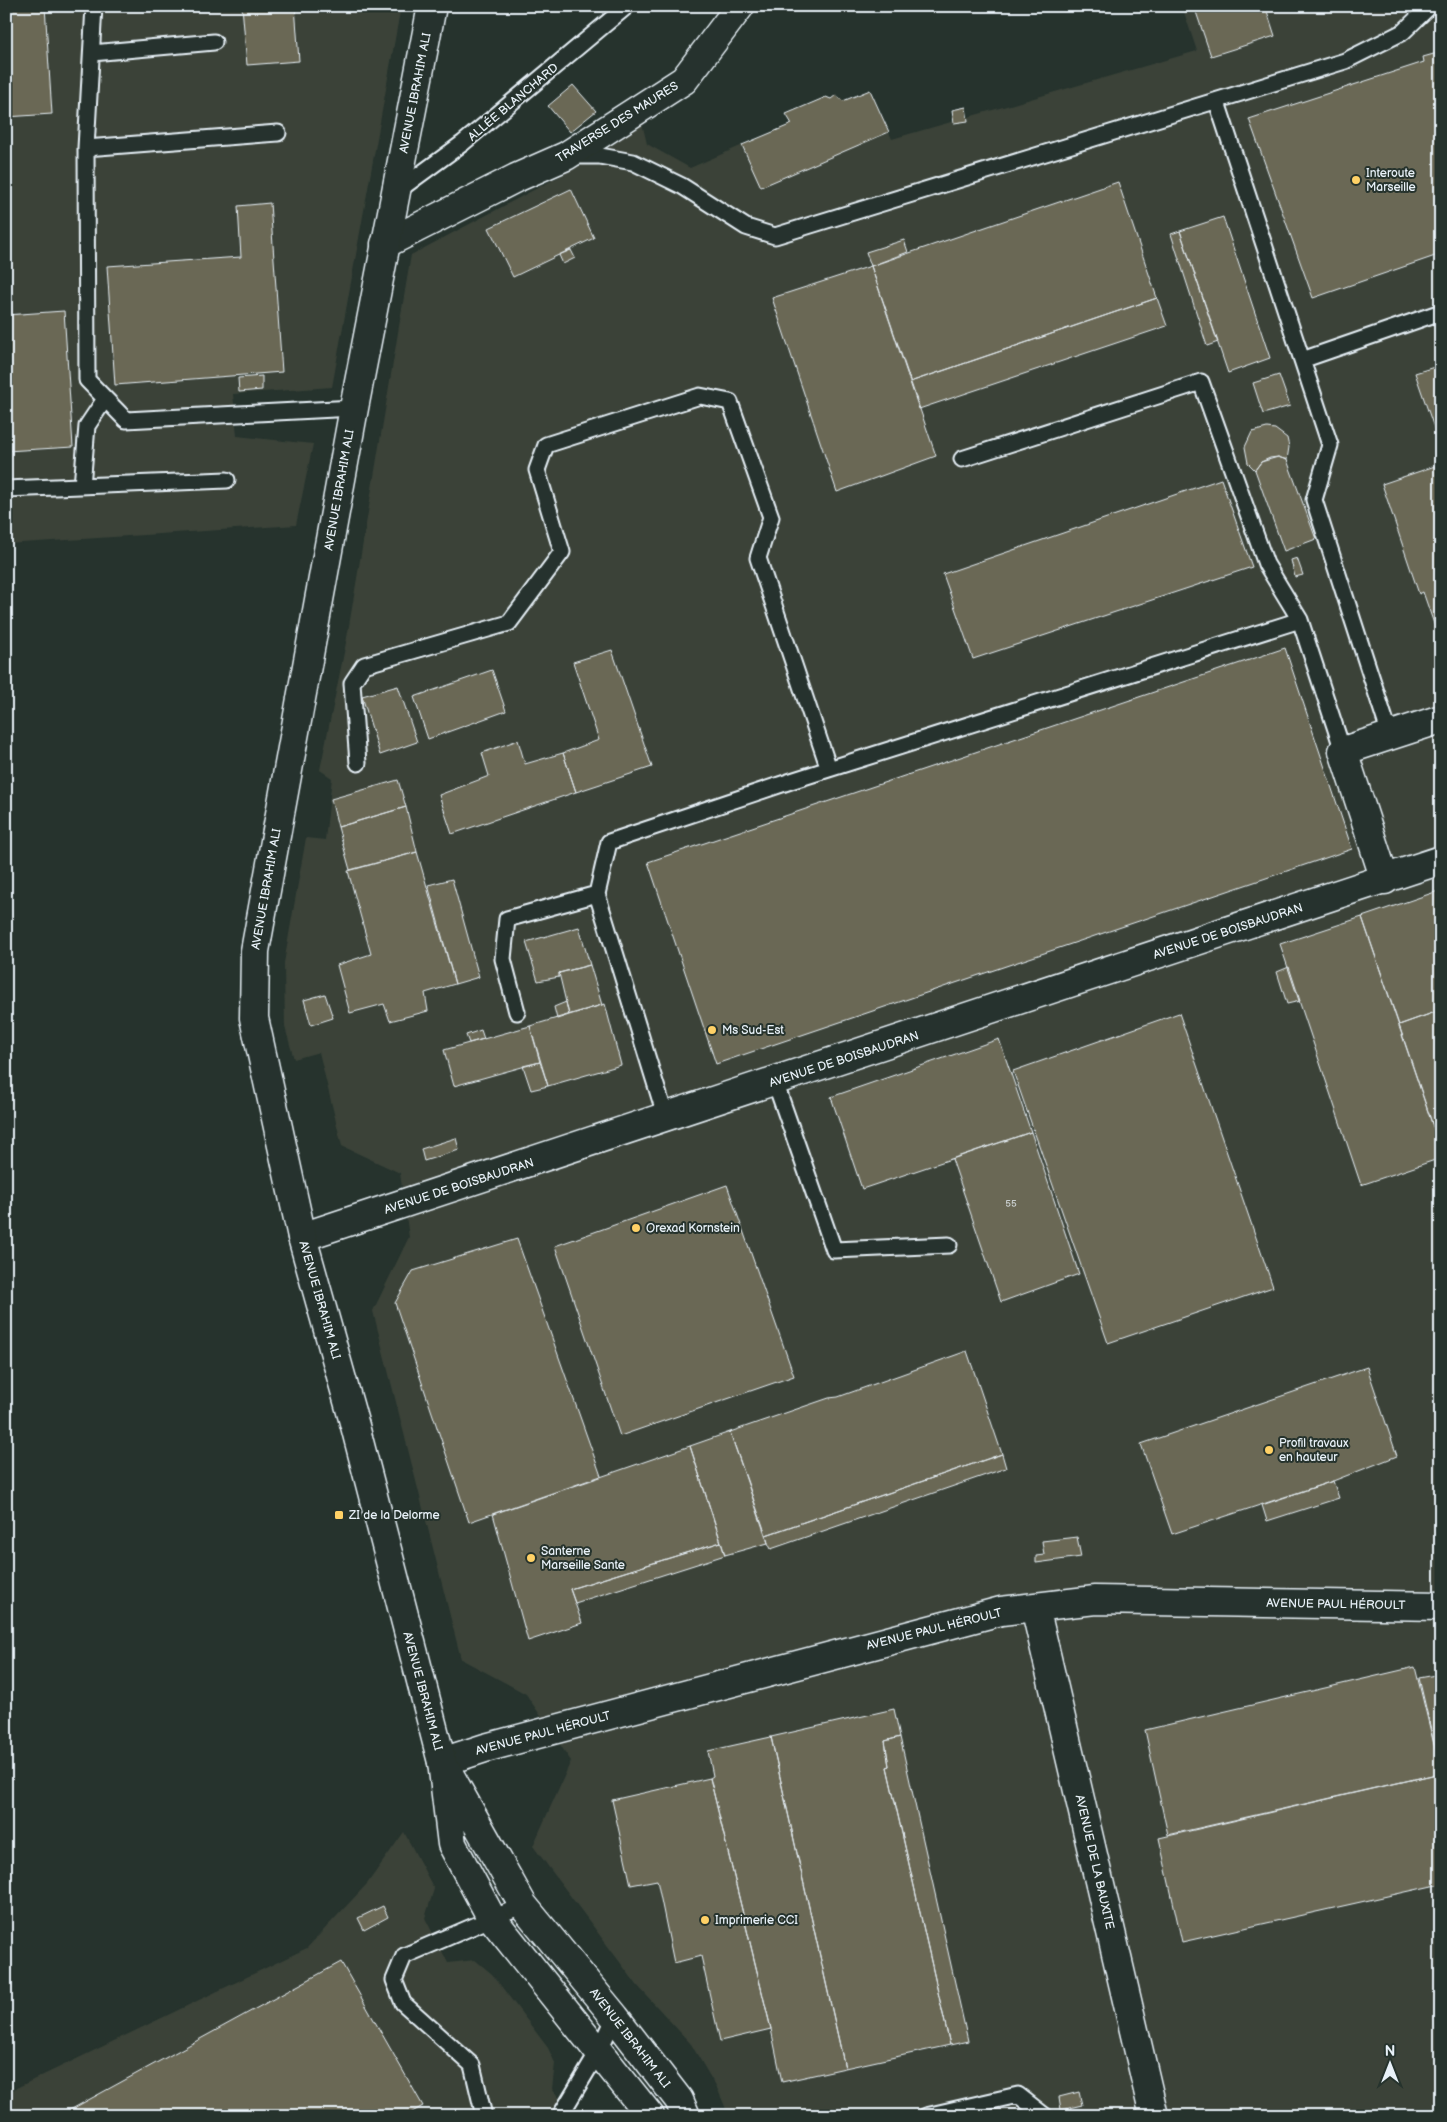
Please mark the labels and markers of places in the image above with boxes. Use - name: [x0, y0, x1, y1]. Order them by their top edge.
- place label: Interoute Marseille: [1366, 166, 1416, 195]
- marker: Interoute Marseille: [1350, 174, 1362, 186]
- place label: Ms Sud-Est: [722, 1023, 784, 1038]
- marker: Ms Sud-Est: [706, 1024, 718, 1036]
- place label: Orexad Kornstein: [646, 1221, 740, 1236]
- marker: Orexad Kornstein: [630, 1222, 642, 1234]
- place label: Profil travaux en hauteur: [1279, 1436, 1349, 1465]
- marker: Profil travaux en hauteur: [1263, 1444, 1275, 1456]
- place label: ZI de la Delorme: [348, 1508, 440, 1523]
- marker: ZI de la Delorme: [333, 1509, 345, 1521]
- place label: Santerne Marseille Sante: [541, 1544, 625, 1573]
- marker: Santerne Marseille Sante: [525, 1552, 537, 1564]
- place label: Imprimerie CCI: [715, 1913, 798, 1928]
- marker: Imprimerie CCI: [699, 1914, 711, 1926]

